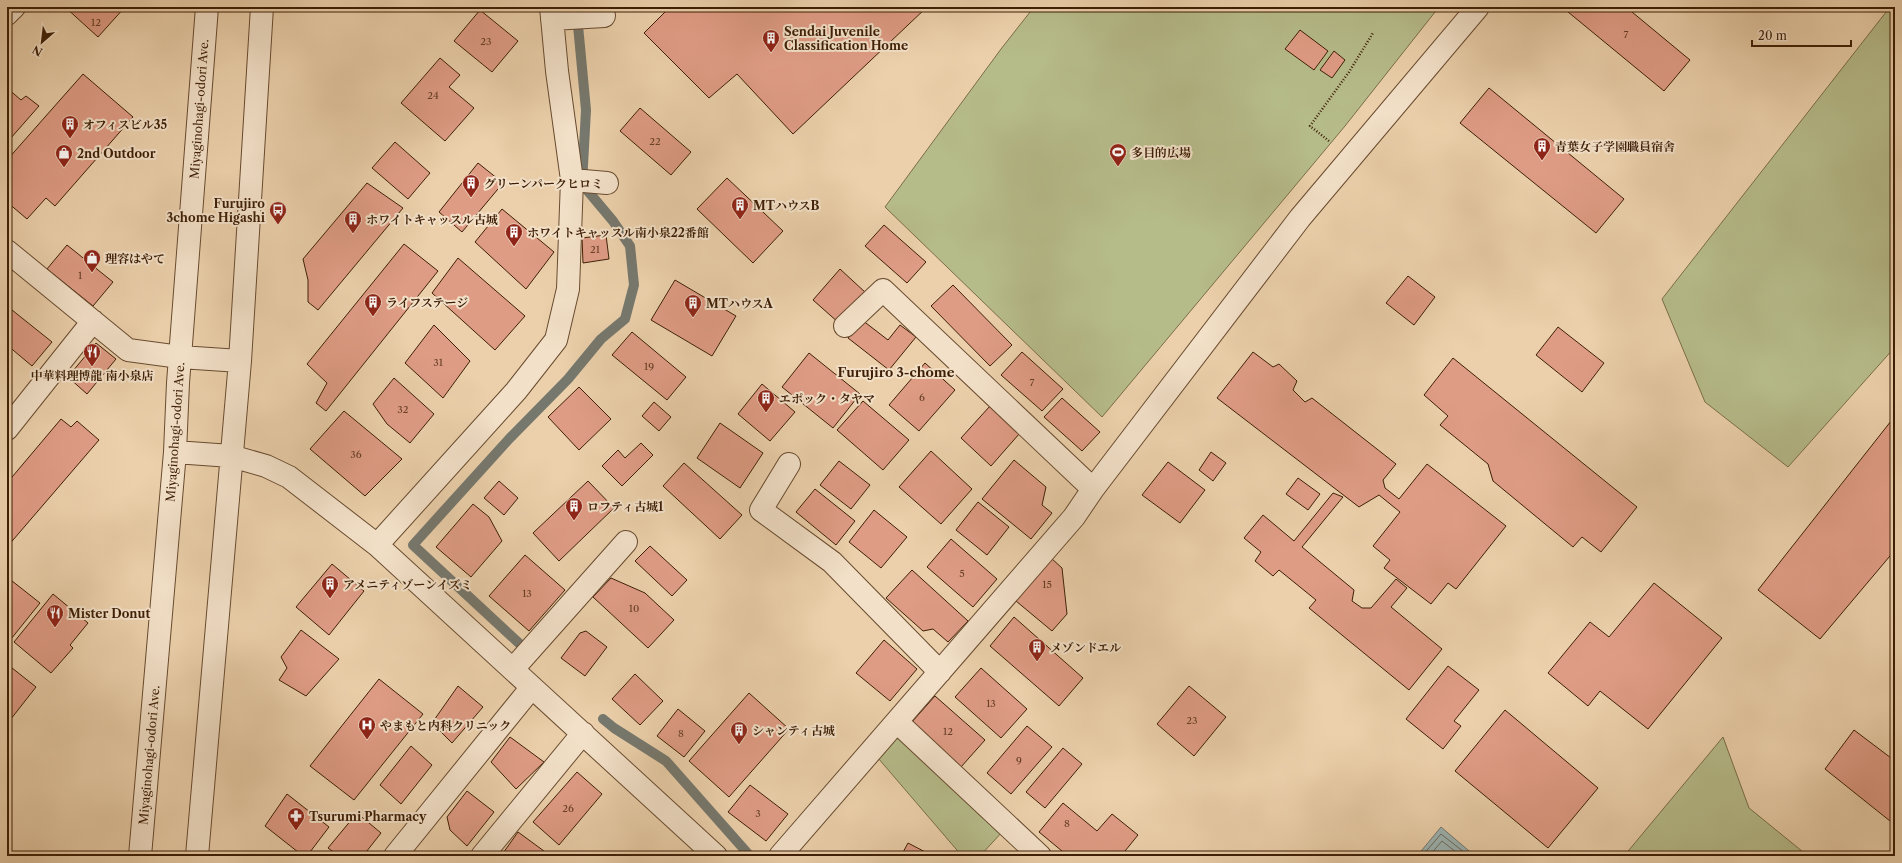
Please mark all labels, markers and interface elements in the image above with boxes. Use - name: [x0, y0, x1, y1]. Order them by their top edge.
- house number: 12: [91, 16, 101, 29]
- north arrow: [22, 22, 62, 62]
- scale bar: [1752, 22, 1851, 48]
- place label: Sendai Juvenile Classification Home: [784, 24, 908, 53]
- building icon: Sendai Juvenile Classification Home: [761, 28, 781, 53]
- house number: 7: [1624, 28, 1629, 41]
- text: 20 m: [1758, 28, 1787, 43]
- house number: 23: [480, 35, 492, 48]
- street label: Miyaginohagi-odori Ave.: [187, 39, 211, 179]
- text: N: [29, 42, 45, 59]
- house number: 24: [427, 89, 439, 102]
- building icon: オフィスビル35: [60, 114, 80, 139]
- place label: オフィスビル35: [83, 117, 167, 132]
- house number: 22: [649, 135, 661, 148]
- building icon: 青葉女子学園職員宿舎: [1532, 136, 1552, 161]
- place label: 青葉女子学園職員宿舎: [1555, 139, 1675, 154]
- sports icon: 多目的広場: [1108, 142, 1128, 167]
- shop icon: 2nd Outdoor: [54, 143, 74, 168]
- place label: 多目的広場: [1131, 145, 1191, 160]
- place label: 2nd Outdoor: [77, 146, 156, 161]
- building icon: グリーンパークヒロミ: [461, 173, 481, 198]
- place label: グリーンパークヒロミ: [484, 176, 603, 191]
- building icon: MTハウスB: [730, 195, 750, 220]
- place label: Furujiro 3chome Higashi: [166, 196, 266, 225]
- place label: MTハウスB: [753, 198, 820, 213]
- bus stop icon: Furujiro 3chome Higashi: [268, 200, 288, 225]
- building icon: ホワイトキャッスル古城: [343, 209, 363, 234]
- place label: ホワイトキャッスル古城: [366, 212, 498, 227]
- building icon: ホワイトキャッスル南小泉22番館: [504, 222, 524, 247]
- place label: ホワイトキャッスル南小泉22番館: [527, 225, 709, 240]
- house number: 21: [590, 243, 601, 256]
- shop icon: 理容はやて: [82, 248, 102, 273]
- place label: 理容はやて: [105, 251, 165, 266]
- house number: 1: [78, 269, 83, 282]
- building icon: ライフステージ: [363, 292, 383, 317]
- building icon: MTハウスA: [683, 293, 703, 318]
- place label: ライフステージ: [386, 295, 468, 310]
- place label: MTハウスA: [706, 296, 774, 311]
- restaurant icon: 中華料理博龍 南小泉店: [82, 342, 102, 367]
- house number: 31: [433, 356, 444, 369]
- house number: 19: [644, 360, 654, 373]
- street label: Miyaginohagi-odori Ave.: [163, 362, 187, 502]
- district label: Furujiro 3-chome: [837, 364, 955, 380]
- place label: 中華料理博龍 南小泉店: [30, 368, 154, 383]
- house number: 7: [1030, 376, 1035, 389]
- building icon: エポック・タヤマ: [756, 388, 776, 413]
- place label: エポック・タヤマ: [779, 391, 875, 406]
- house number: 6: [919, 391, 925, 404]
- house number: 32: [397, 403, 409, 416]
- house number: 36: [350, 448, 362, 461]
- building icon: ロフティ古城1: [564, 496, 584, 521]
- place label: ロフティ古城1: [587, 499, 664, 514]
- house number: 5: [959, 567, 965, 580]
- building icon: アメニティゾーンイズミ: [320, 574, 340, 599]
- place label: アメニティゾーンイズミ: [343, 577, 472, 592]
- house number: 15: [1042, 578, 1052, 591]
- house number: 13: [522, 587, 532, 600]
- house number: 10: [629, 602, 639, 615]
- restaurant icon: Mister Donut: [45, 603, 65, 628]
- place label: Mister Donut: [68, 606, 150, 621]
- building icon: メゾンドエル: [1027, 637, 1047, 662]
- place label: メゾンドエル: [1050, 640, 1121, 655]
- street label: Miyaginohagi-odori Ave.: [135, 685, 163, 825]
- house number: 13: [986, 697, 996, 710]
- house number: 23: [1186, 714, 1198, 727]
- hospital icon: やまもと内科クリニック: [357, 715, 377, 740]
- place label: やまもと内科クリニック: [380, 718, 511, 733]
- building icon: シャンティ古城: [729, 720, 749, 745]
- place label: シャンティ古城: [752, 723, 835, 738]
- house number: 12: [943, 725, 953, 738]
- house number: 8: [678, 727, 684, 740]
- house number: 9: [1016, 754, 1022, 767]
- house number: 26: [562, 802, 574, 815]
- pharmacy icon: Tsurumi Pharmacy: [286, 806, 306, 831]
- house number: 3: [755, 807, 761, 820]
- place label: Tsurumi Pharmacy: [309, 809, 427, 824]
- house number: 8: [1064, 817, 1070, 830]

